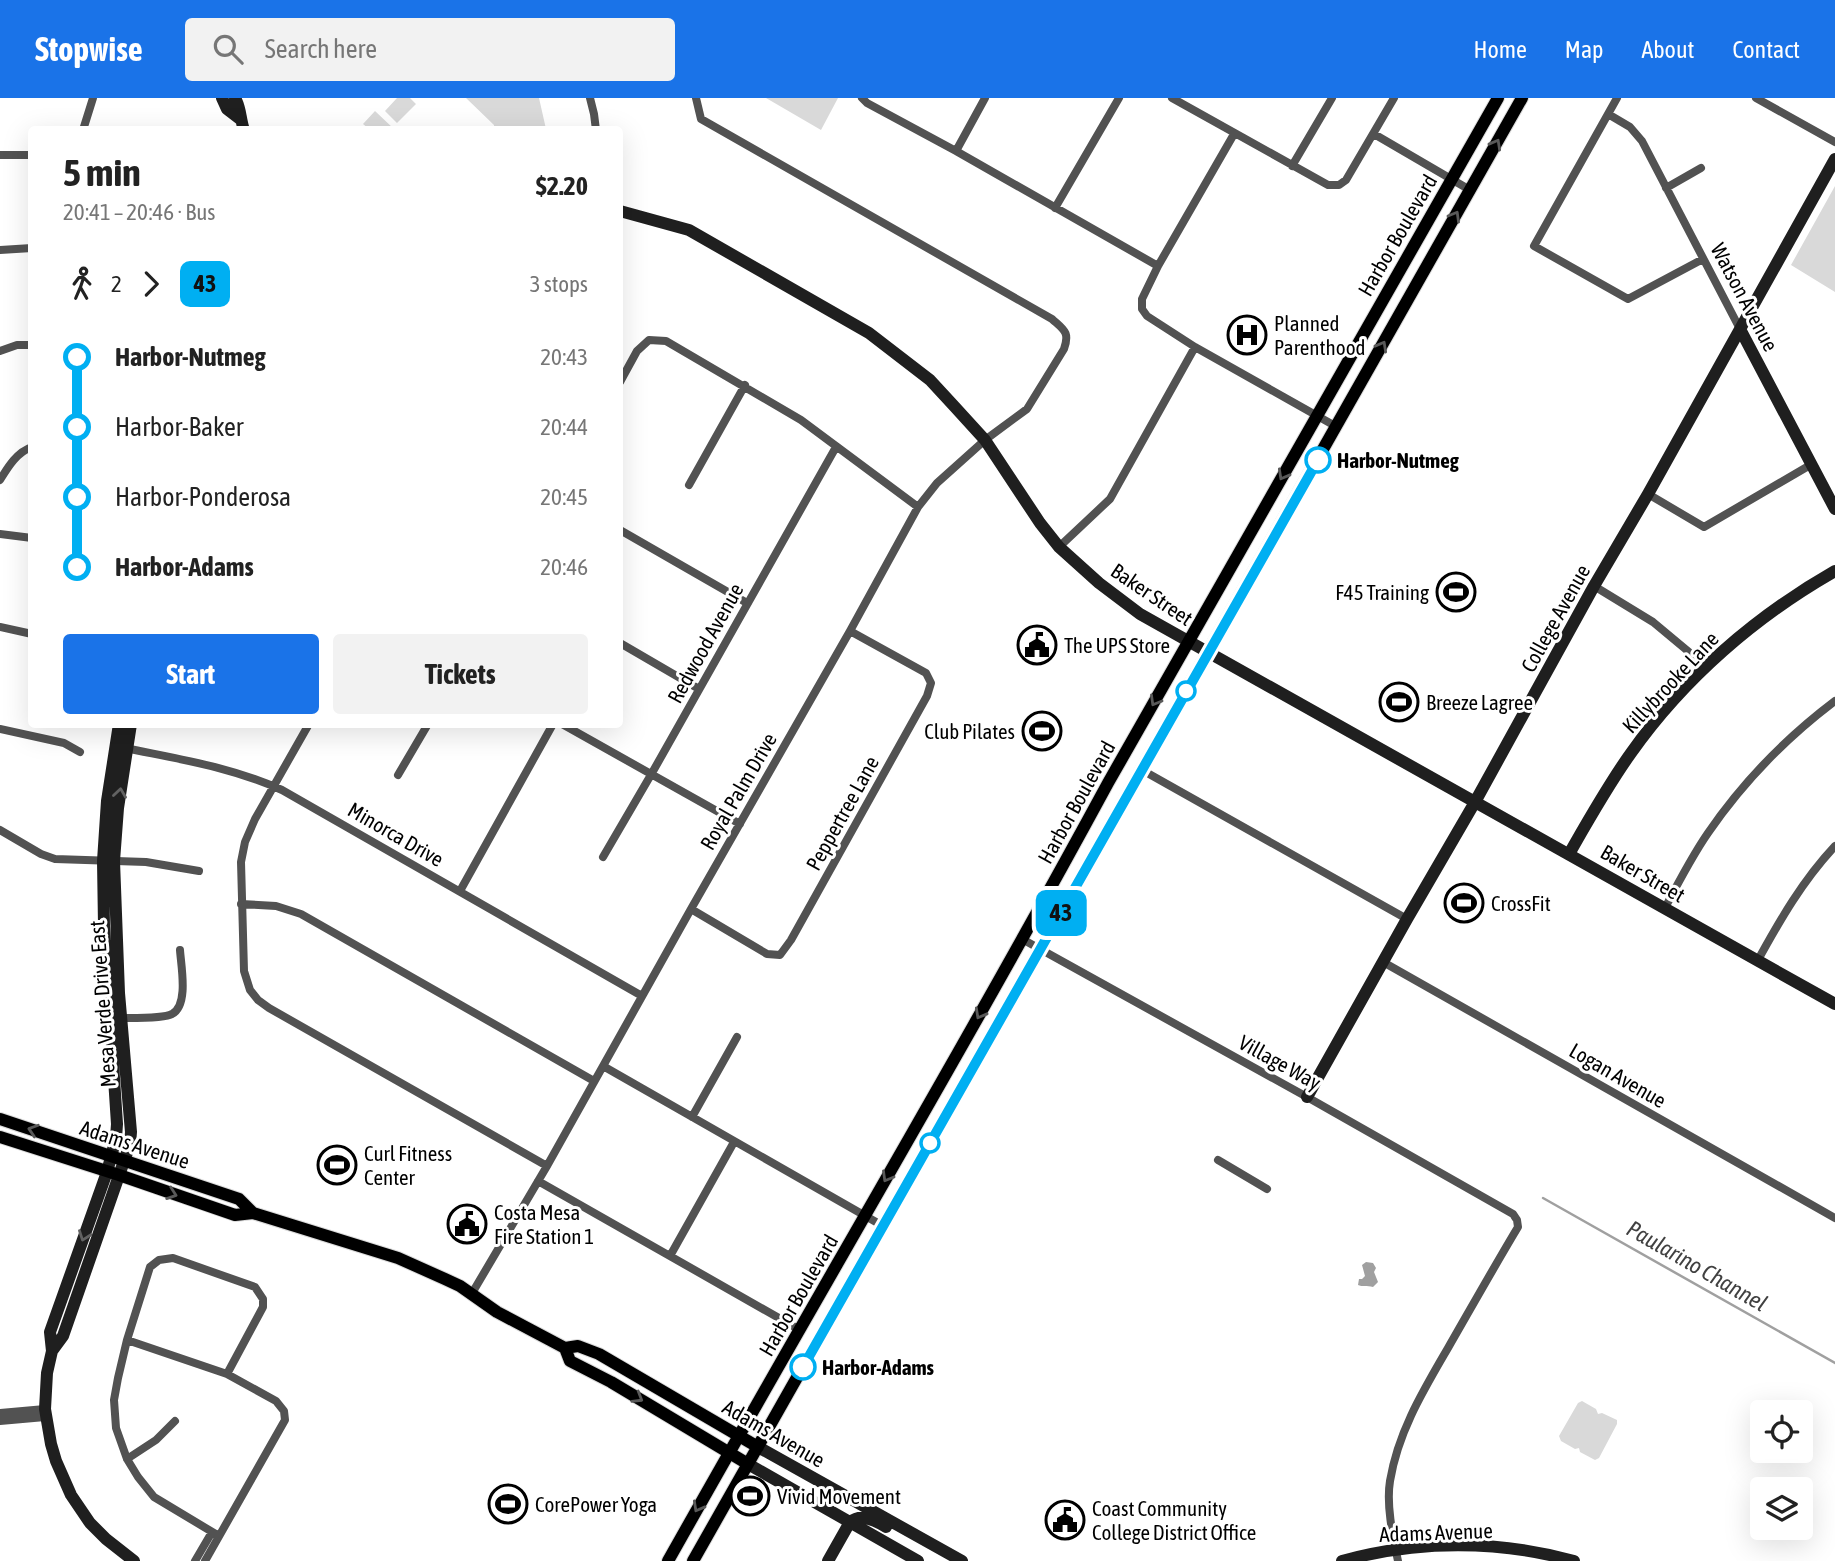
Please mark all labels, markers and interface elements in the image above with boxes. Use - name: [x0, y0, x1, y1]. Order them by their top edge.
- search box: [185, 18, 675, 81]
- text: Stopwise: [35, 30, 143, 68]
- icon: search: [209, 30, 247, 68]
- text: Search here: [265, 34, 377, 64]
- text: Home: [1473, 36, 1527, 63]
- text: Map: [1565, 36, 1603, 63]
- text: About: [1641, 36, 1694, 63]
- text: Contact: [1732, 36, 1800, 63]
- one-way arrow: [1488, 138, 1501, 151]
- text: 5 min: [63, 151, 141, 194]
- street label: Harbor Boulevard: [1353, 170, 1441, 300]
- text: $2.20: [536, 171, 588, 201]
- text: 20:41 – 20:46 · Bus: [63, 199, 215, 225]
- one-way arrow: [1447, 211, 1460, 223]
- street label: Watson Avenue: [1706, 239, 1784, 355]
- icon: walk: [63, 265, 101, 303]
- icon: forward: [132, 265, 170, 303]
- text: 43: [194, 270, 216, 297]
- text: 2: [111, 271, 122, 297]
- text: 3 stops: [530, 271, 588, 297]
- place label: Planned Parenthood: [1274, 311, 1365, 359]
- hospital icon: Planned Parenthood: [1226, 314, 1268, 356]
- one-way arrow: [1374, 341, 1387, 354]
- text: Harbor-Nutmeg: [115, 342, 266, 372]
- text: 20:43: [540, 344, 588, 370]
- text: Harbor-Baker: [115, 412, 243, 442]
- text: 20:44: [540, 414, 588, 440]
- marker: Harbor-Nutmeg: [1305, 447, 1331, 473]
- place label: Harbor-Nutmeg: [1337, 448, 1460, 472]
- one-way arrow: [1278, 467, 1291, 480]
- text: Harbor-Ponderosa: [115, 482, 291, 512]
- text: 20:45: [540, 484, 588, 510]
- text: Harbor-Adams: [115, 552, 254, 582]
- text: 20:46: [540, 554, 588, 580]
- street label: Baker Street: [1107, 558, 1197, 630]
- street label: College Avenue: [1516, 560, 1594, 676]
- sports icon: F45 Training: [1435, 571, 1477, 613]
- street label: Redwood Avenue: [662, 579, 748, 707]
- place label: F45 Training: [1335, 580, 1429, 604]
- public building icon: The UPS Store: [1016, 624, 1058, 666]
- street label: Killybrooke Lane: [1617, 626, 1723, 738]
- place label: The UPS Store: [1064, 633, 1170, 657]
- button: Start: [63, 634, 319, 714]
- button: Tickets: [333, 634, 588, 714]
- unlabelled marker: [1176, 681, 1196, 701]
- sports icon: Breeze Lagree: [1378, 681, 1420, 723]
- place label: Breeze Lagree: [1426, 690, 1533, 714]
- one-way arrow: [1150, 694, 1163, 707]
- sports icon: Club Pilates: [1021, 710, 1063, 752]
- place label: Club Pilates: [924, 719, 1015, 743]
- street label: Royal Palm Drive: [695, 728, 781, 854]
- street label: Harbor Boulevard: [1033, 737, 1119, 867]
- street label: Peppertree Lane: [801, 752, 883, 874]
- one-way arrow: [113, 787, 128, 799]
- street label: Minorca Drive: [344, 797, 448, 871]
- street label: Baker Street: [1597, 839, 1689, 907]
- sports icon: CrossFit: [1443, 882, 1485, 924]
- line badge: 43: [1030, 890, 1092, 936]
- place label: CrossFit: [1491, 891, 1551, 915]
- text: 43: [1050, 899, 1072, 926]
- street label: Mesa Verde Drive East: [84, 920, 120, 1088]
- one-way arrow: [975, 1007, 988, 1019]
- street label: Village Way: [1235, 1030, 1325, 1094]
- street label: Logan Avenue: [1565, 1038, 1671, 1112]
- street label: Adams Avenue: [77, 1115, 193, 1173]
- one-way arrow: [27, 1124, 39, 1138]
- unlabelled marker: [920, 1133, 940, 1153]
- place label: Curl Fitness Center: [364, 1141, 452, 1189]
- sports icon: Curl Fitness Center: [316, 1144, 358, 1186]
- one-way arrow: [882, 1170, 895, 1182]
- one-way arrow: [165, 1186, 178, 1200]
- place label: Costa Mesa Fire Station 1: [494, 1200, 594, 1248]
- public building icon: Costa Mesa Fire Station 1: [446, 1203, 488, 1245]
- water label: Paularino Channel: [1622, 1215, 1772, 1317]
- one-way arrow: [78, 1230, 92, 1242]
- street label: Harbor Boulevard: [754, 1230, 842, 1360]
- marker: Harbor-Adams: [790, 1354, 816, 1380]
- place label: Harbor-Adams: [822, 1355, 935, 1379]
- one-way arrow: [631, 1390, 644, 1403]
- street label: Adams Avenue: [719, 1394, 829, 1472]
- map controls: [1750, 1400, 1813, 1540]
- button: locate: [1750, 1400, 1813, 1463]
- sports icon: Vivid Movement: [729, 1475, 771, 1517]
- button: layers: [1750, 1477, 1813, 1540]
- sports icon: CorePower Yoga: [487, 1483, 529, 1525]
- place label: Vivid Movement: [777, 1484, 901, 1508]
- place label: CorePower Yoga: [535, 1492, 657, 1516]
- place label: Coast Community College District Office: [1092, 1496, 1256, 1544]
- public building icon: Coast Community College District Office: [1044, 1499, 1086, 1541]
- one-way arrow: [693, 1500, 706, 1512]
- street label: Adams Avenue: [1379, 1518, 1493, 1546]

